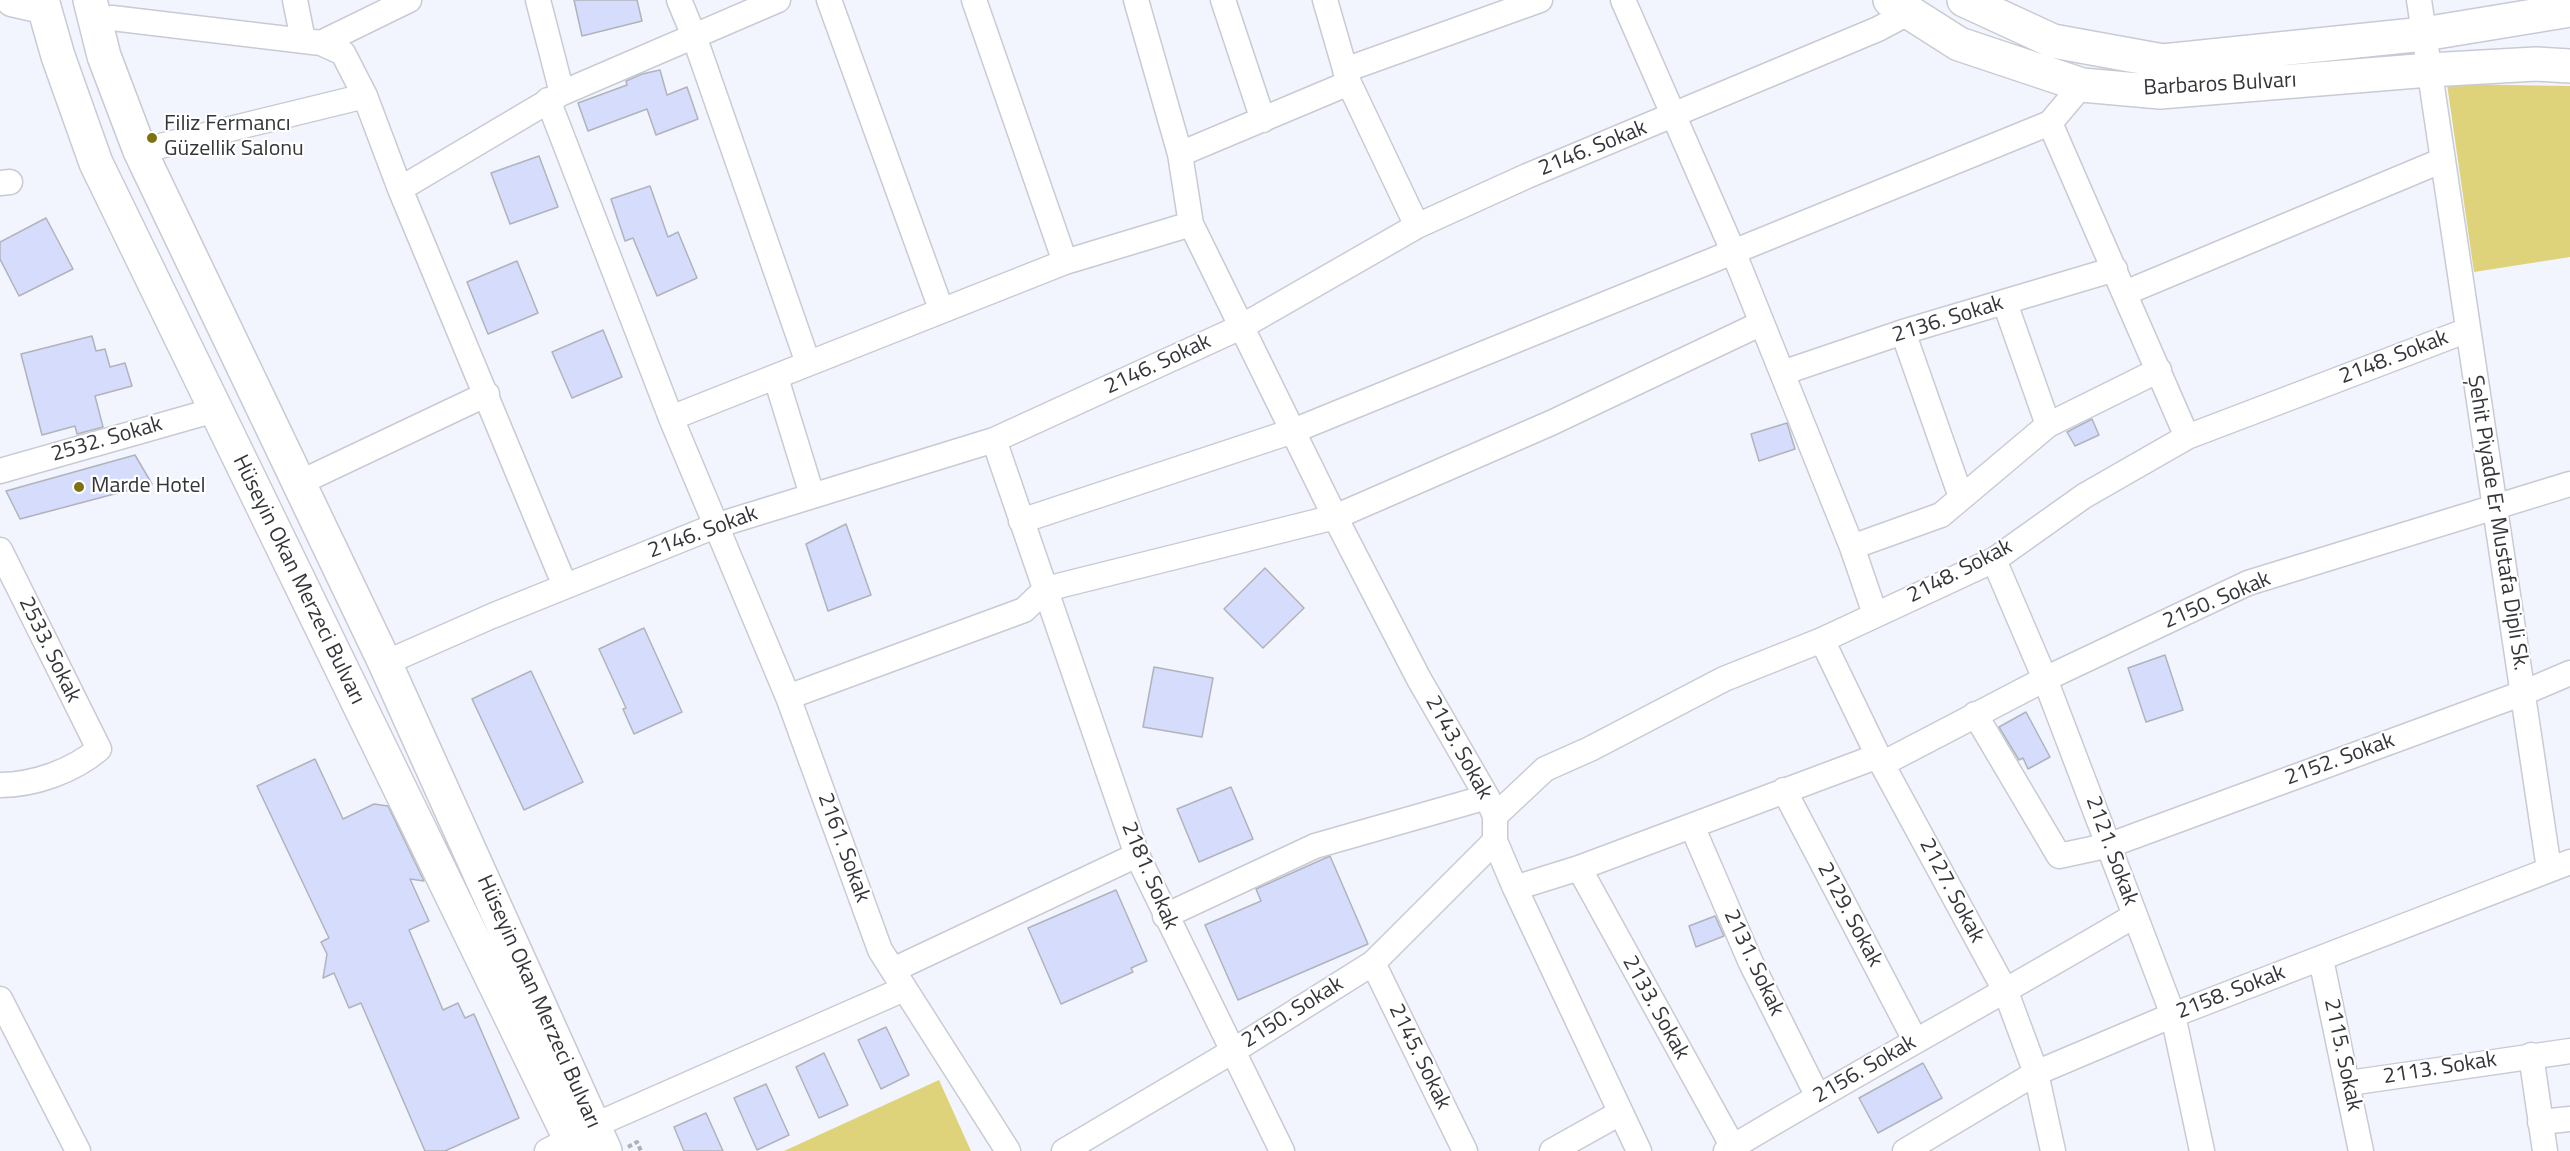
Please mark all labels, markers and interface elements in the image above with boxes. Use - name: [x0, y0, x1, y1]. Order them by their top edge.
- street label: Barbaros Bulvarı: [2143, 68, 2297, 102]
- place label: Filiz Fermancı Güzellik Salonu: [164, 112, 304, 164]
- street label: 2146. Sokak: [1535, 115, 1651, 183]
- marker: Filiz Fermancı Güzellik Salonu: [145, 131, 159, 145]
- street label: 2136. Sokak: [1889, 291, 2007, 349]
- street label: 2148. Sokak: [2336, 325, 2452, 391]
- street label: 2146. Sokak: [1101, 329, 1215, 401]
- street label: Şehit Piyade Er Mustafa Dipli Sk.: [2461, 373, 2533, 673]
- street label: 2532. Sokak: [48, 412, 166, 468]
- street label: Hüseyin Okan Merzeci Bulvarı: [226, 451, 370, 709]
- place label: Marde Hotel: [91, 474, 206, 500]
- marker: Marde Hotel: [72, 480, 86, 494]
- street label: 2146. Sokak: [645, 501, 761, 565]
- street label: 2148. Sokak: [1903, 534, 2017, 610]
- street label: 2150. Sokak: [2159, 566, 2275, 636]
- street label: 2533. Sokak: [12, 593, 86, 707]
- street label: 2143. Sokak: [1419, 692, 1497, 804]
- street label: 2152. Sokak: [2282, 728, 2398, 792]
- street label: 2161. Sokak: [811, 790, 875, 906]
- street label: 2121. Sokak: [2079, 793, 2143, 909]
- street label: 2181. Sokak: [1114, 818, 1184, 934]
- street label: 2127. Sokak: [1912, 834, 1990, 948]
- street label: 2129. Sokak: [1810, 858, 1888, 972]
- street label: Hüseyin Okan Merzeci Bulvarı: [470, 871, 606, 1133]
- street label: 2131. Sokak: [1717, 906, 1789, 1020]
- street label: 2133. Sokak: [1616, 952, 1694, 1064]
- street label: 2158. Sokak: [2173, 960, 2289, 1026]
- street label: 2150. Sokak: [1237, 971, 1349, 1055]
- street label: 2115. Sokak: [2317, 996, 2367, 1114]
- street label: 2145. Sokak: [1382, 1000, 1456, 1114]
- street label: 2156. Sokak: [1809, 1030, 1921, 1110]
- street label: 2113. Sokak: [2381, 1047, 2499, 1091]

